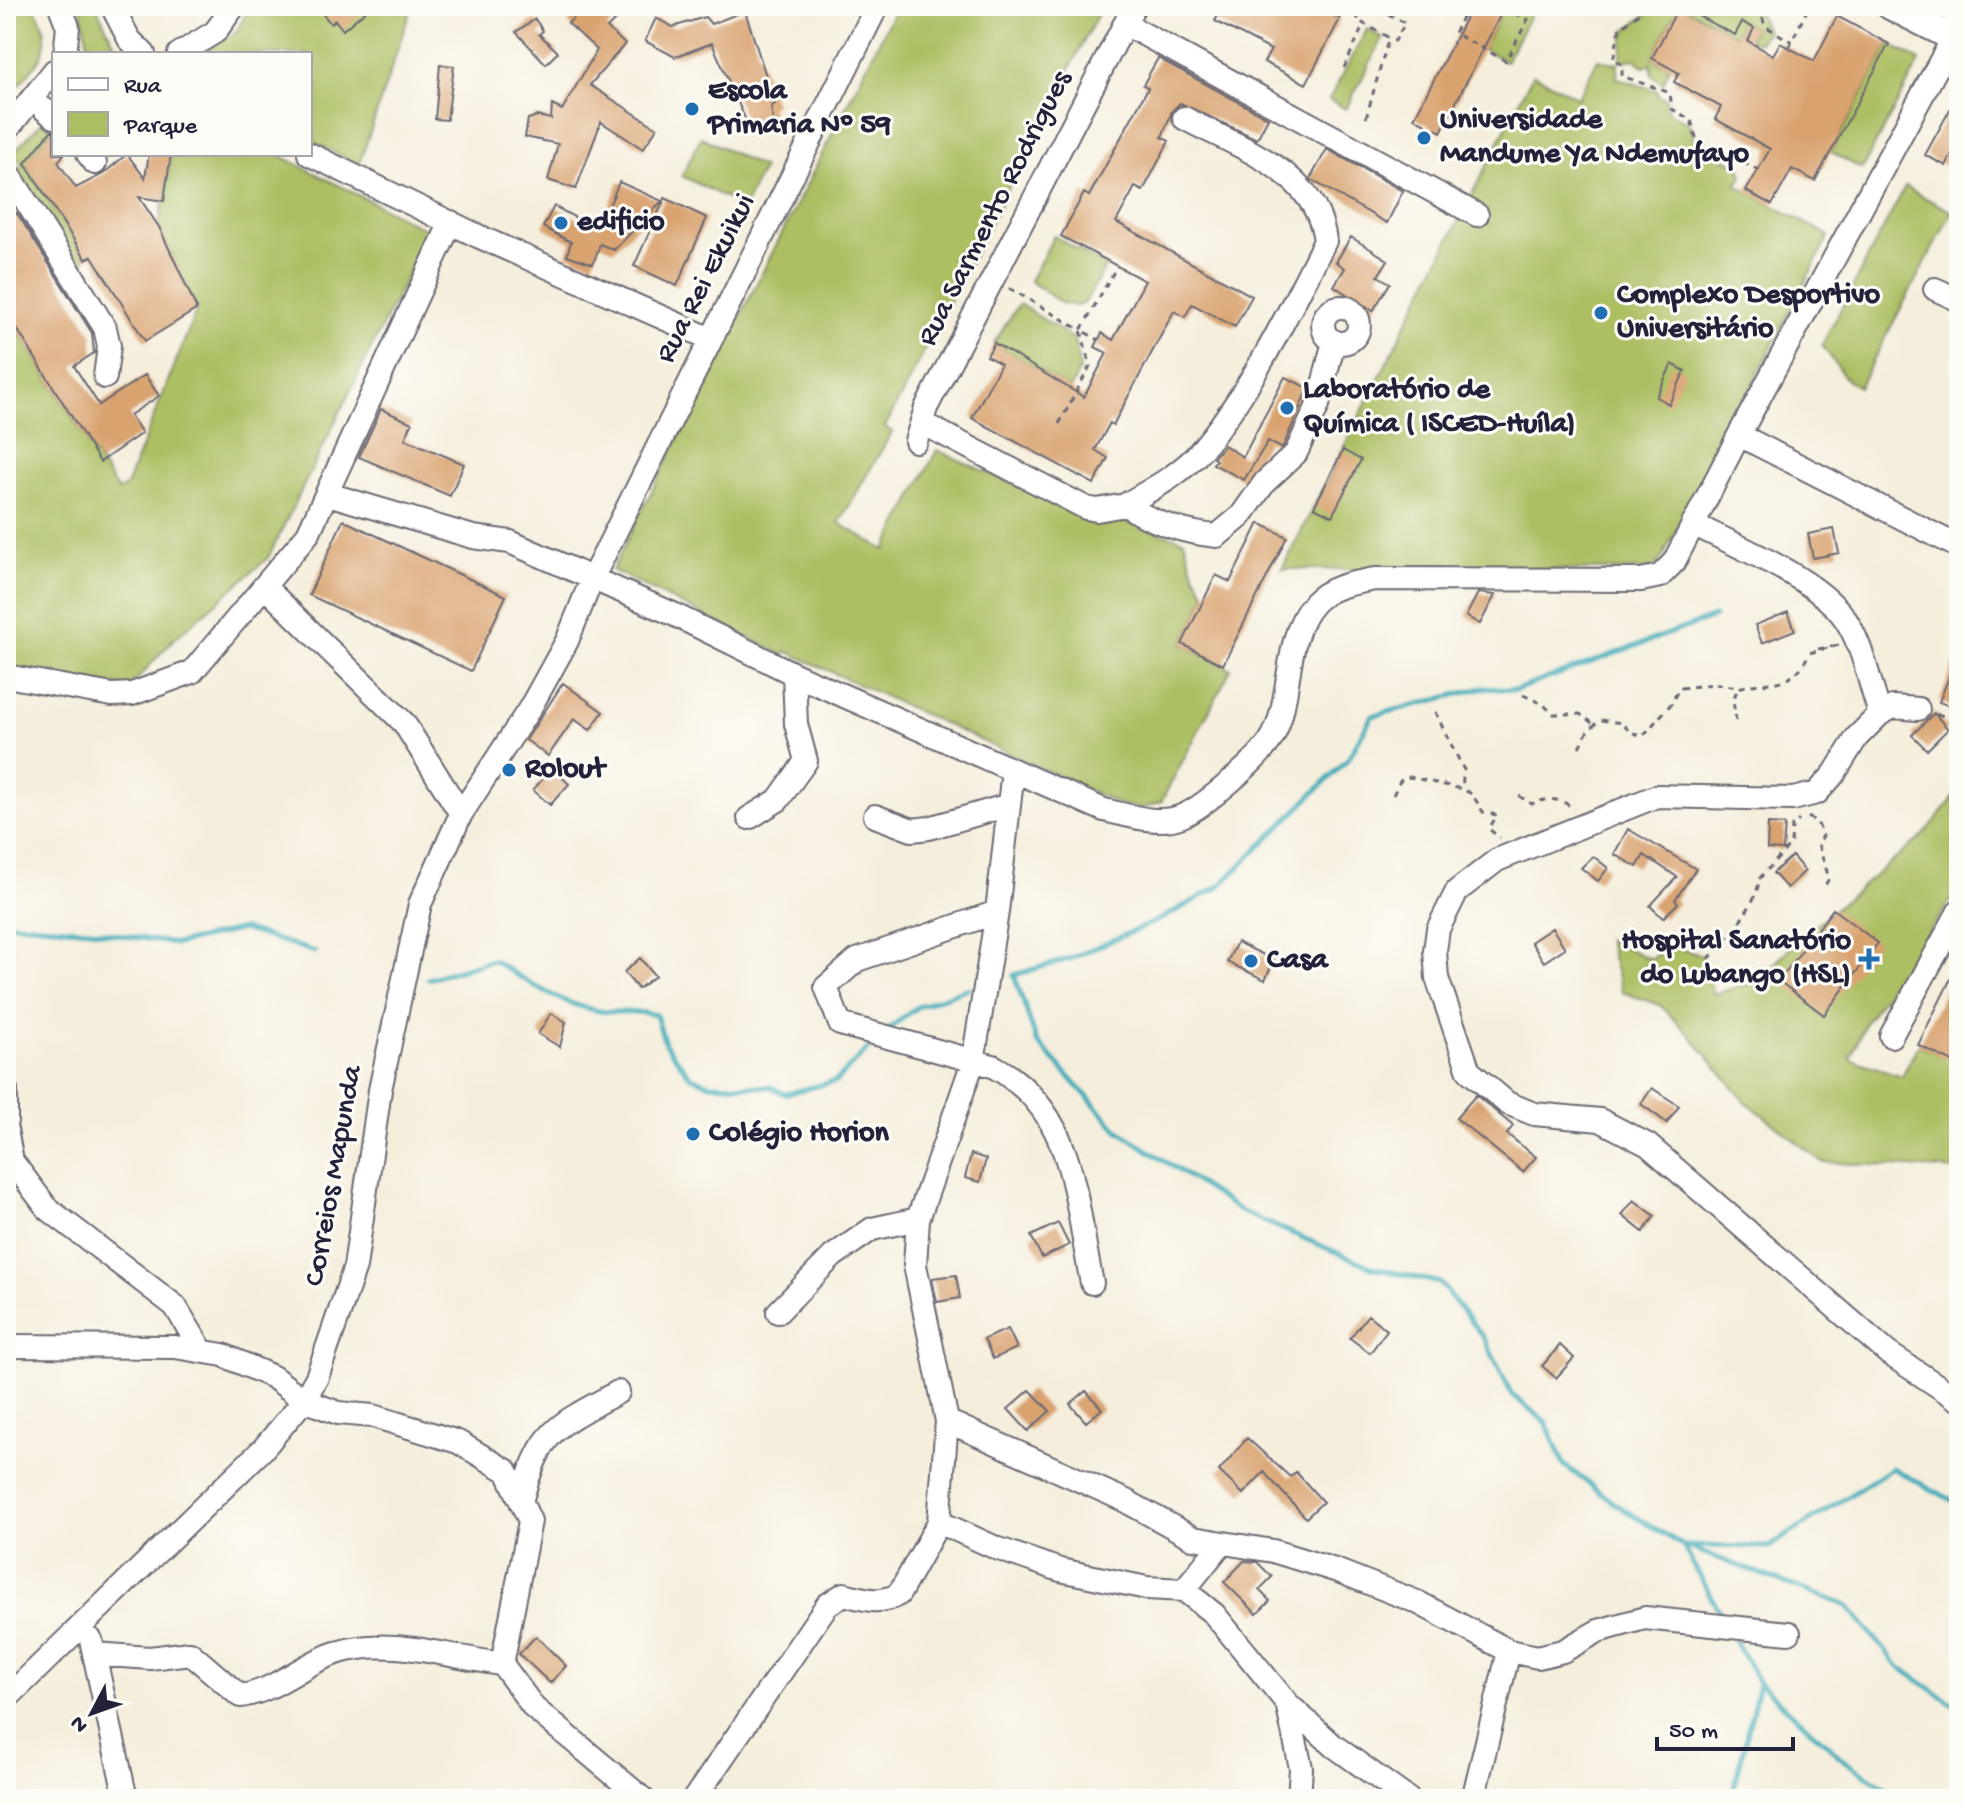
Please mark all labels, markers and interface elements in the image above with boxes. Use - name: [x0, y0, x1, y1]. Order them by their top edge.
- legend: [52, 52, 312, 156]
- street label: Rua Sarmento Rodrigues: [911, 65, 1081, 353]
- text: Rua: [124, 73, 162, 102]
- place label: Escola Primaria Nº 59: [706, 75, 891, 144]
- marker: Escola Primaria Nº 59: [683, 100, 701, 118]
- place label: Universidade Mandume Ya Ndemufayo: [1440, 104, 1750, 173]
- text: Parque: [123, 113, 198, 142]
- marker: Universidade Mandume Ya Ndemufayo: [1415, 129, 1433, 147]
- street label: Rua Rei Ekuikui: [649, 189, 765, 369]
- place label: edificio: [576, 206, 665, 241]
- marker: edificio: [552, 214, 570, 232]
- place label: Complexo Desportivo Universitário: [1617, 279, 1880, 348]
- marker: Complexo Desportivo Universitário: [1592, 304, 1610, 322]
- place label: Laboratório de Química ( ISCED-Huíla): [1303, 374, 1576, 443]
- marker: Laboratório de Química ( ISCED-Huíla): [1278, 399, 1296, 417]
- place label: Rolout: [524, 753, 608, 788]
- marker: Rolout: [500, 761, 518, 779]
- place label: Hospital Sanatório do Lubango (HSL): [1621, 925, 1851, 994]
- place label: Casa: [1267, 944, 1329, 979]
- marker: Hospital Sanatório do Lubango (HSL): [1858, 948, 1880, 970]
- marker: Casa: [1242, 952, 1260, 970]
- street label: Correios Mapunda: [298, 1062, 372, 1289]
- place label: Colégio Horion: [709, 1117, 890, 1152]
- marker: Colégio Horion: [684, 1125, 702, 1143]
- north arrow: [52, 1673, 132, 1753]
- scale bar: [1657, 1701, 1793, 1751]
- text: N: [65, 1710, 94, 1737]
- text: 50 m: [1669, 1718, 1718, 1747]

